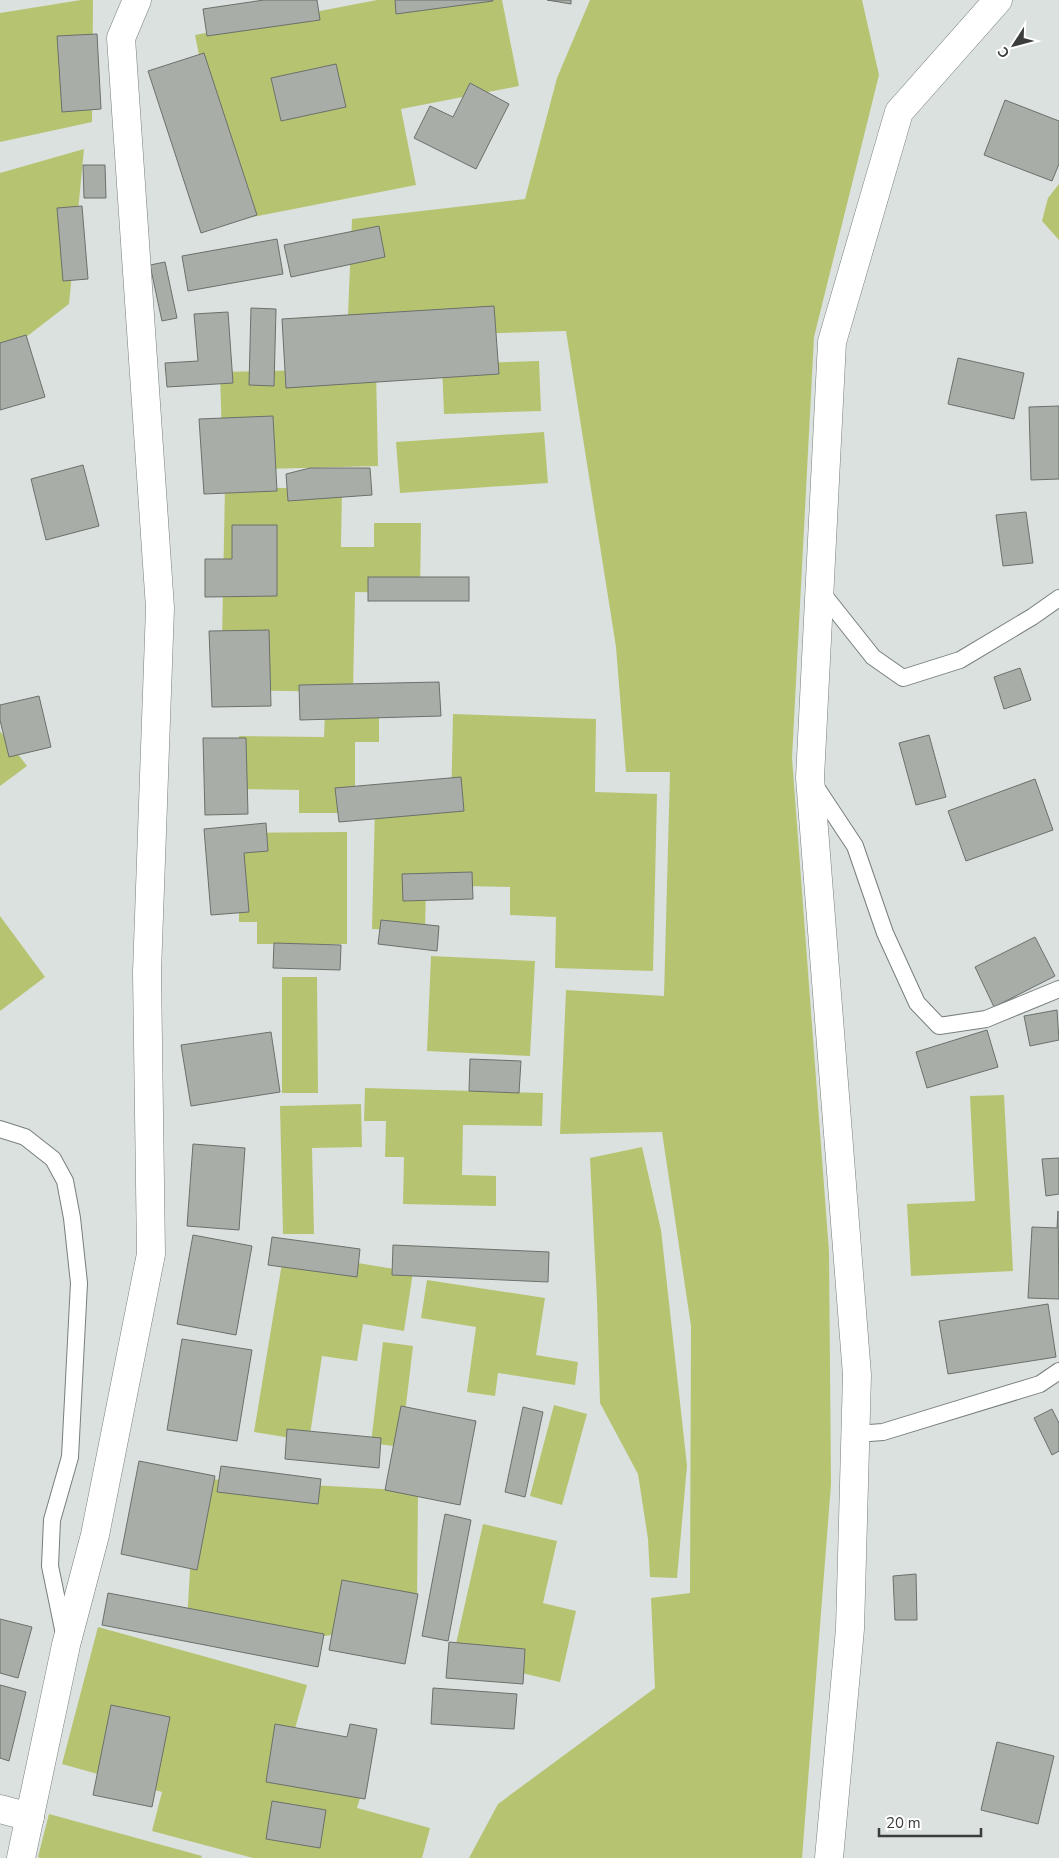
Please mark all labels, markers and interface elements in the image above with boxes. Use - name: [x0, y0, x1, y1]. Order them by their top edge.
- north arrow: [989, 20, 1039, 70]
- text: С: [993, 43, 1014, 62]
- scale bar: [879, 1806, 982, 1838]
- text: 20 m: [886, 1813, 921, 1833]

